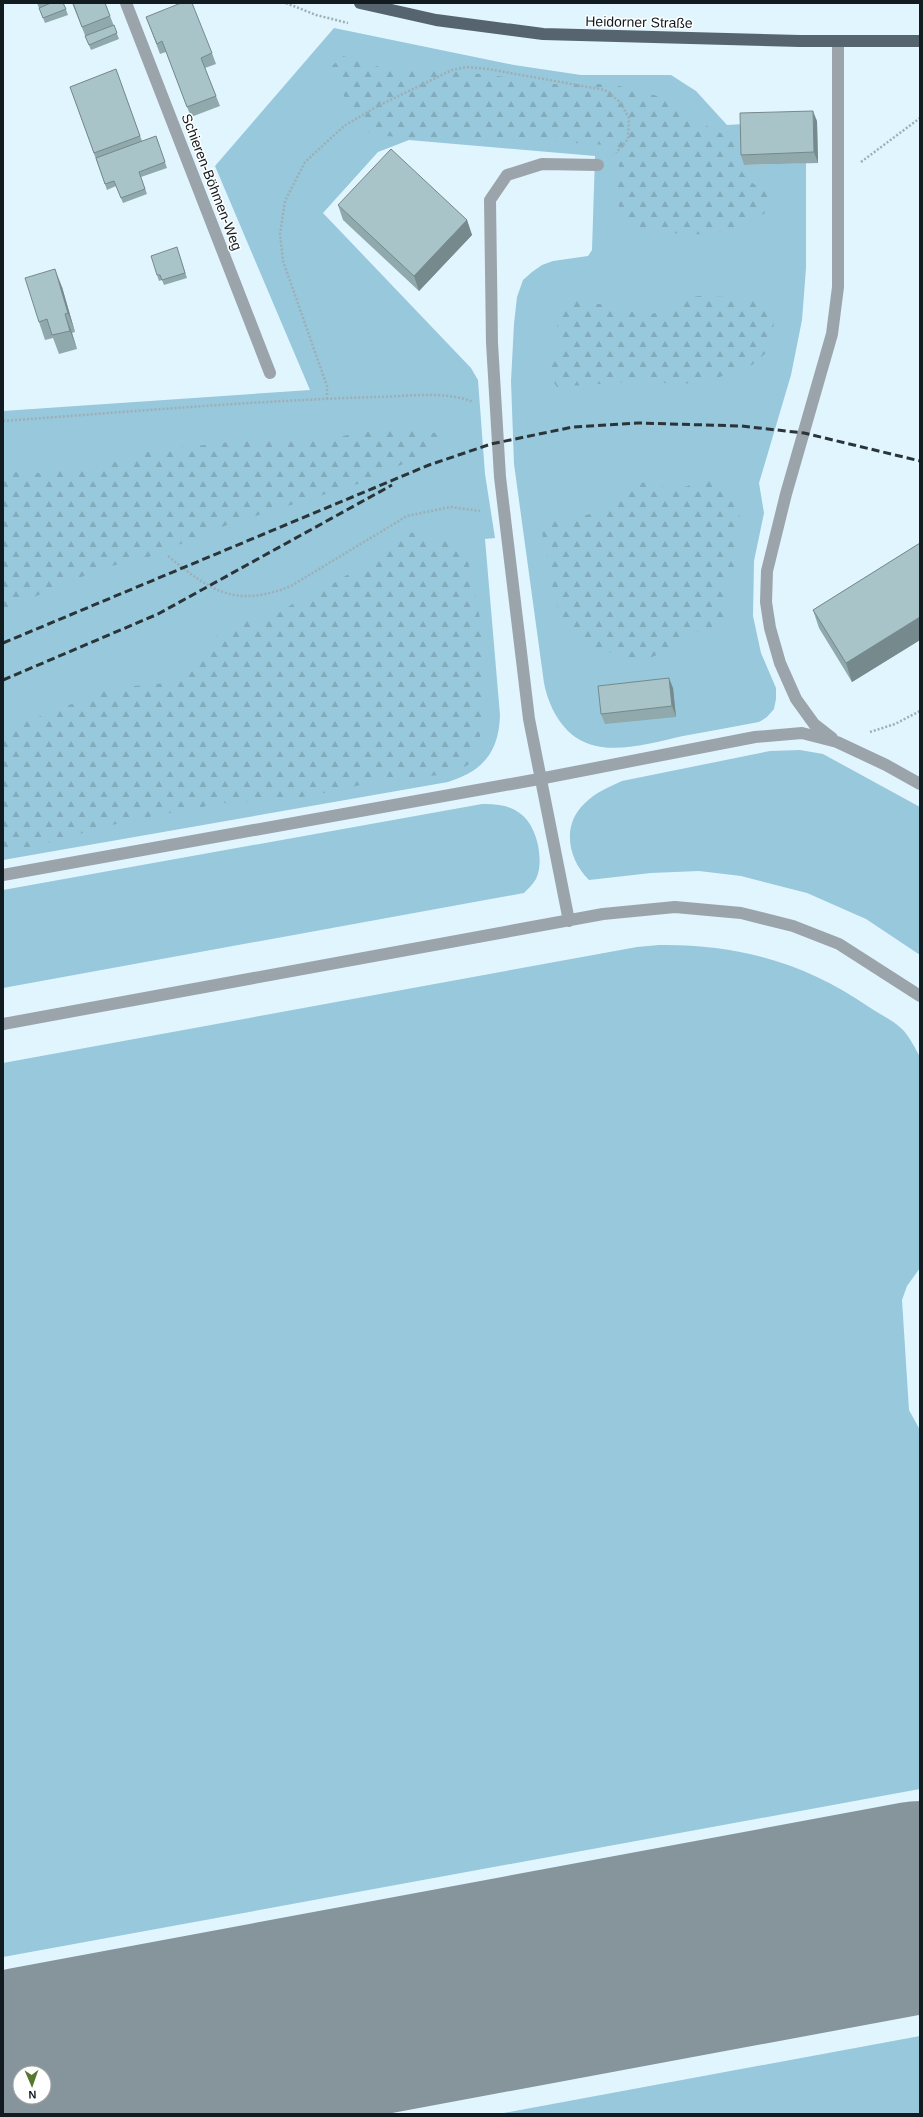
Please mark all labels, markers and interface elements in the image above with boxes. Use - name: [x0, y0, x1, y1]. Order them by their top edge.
- street label: Heidorner Straße: [585, 13, 693, 31]
- street label: Schieren-Böhmen-Weg: [179, 111, 245, 253]
- north arrow: [12, 2065, 52, 2105]
- text: N: [28, 2089, 37, 2101]

